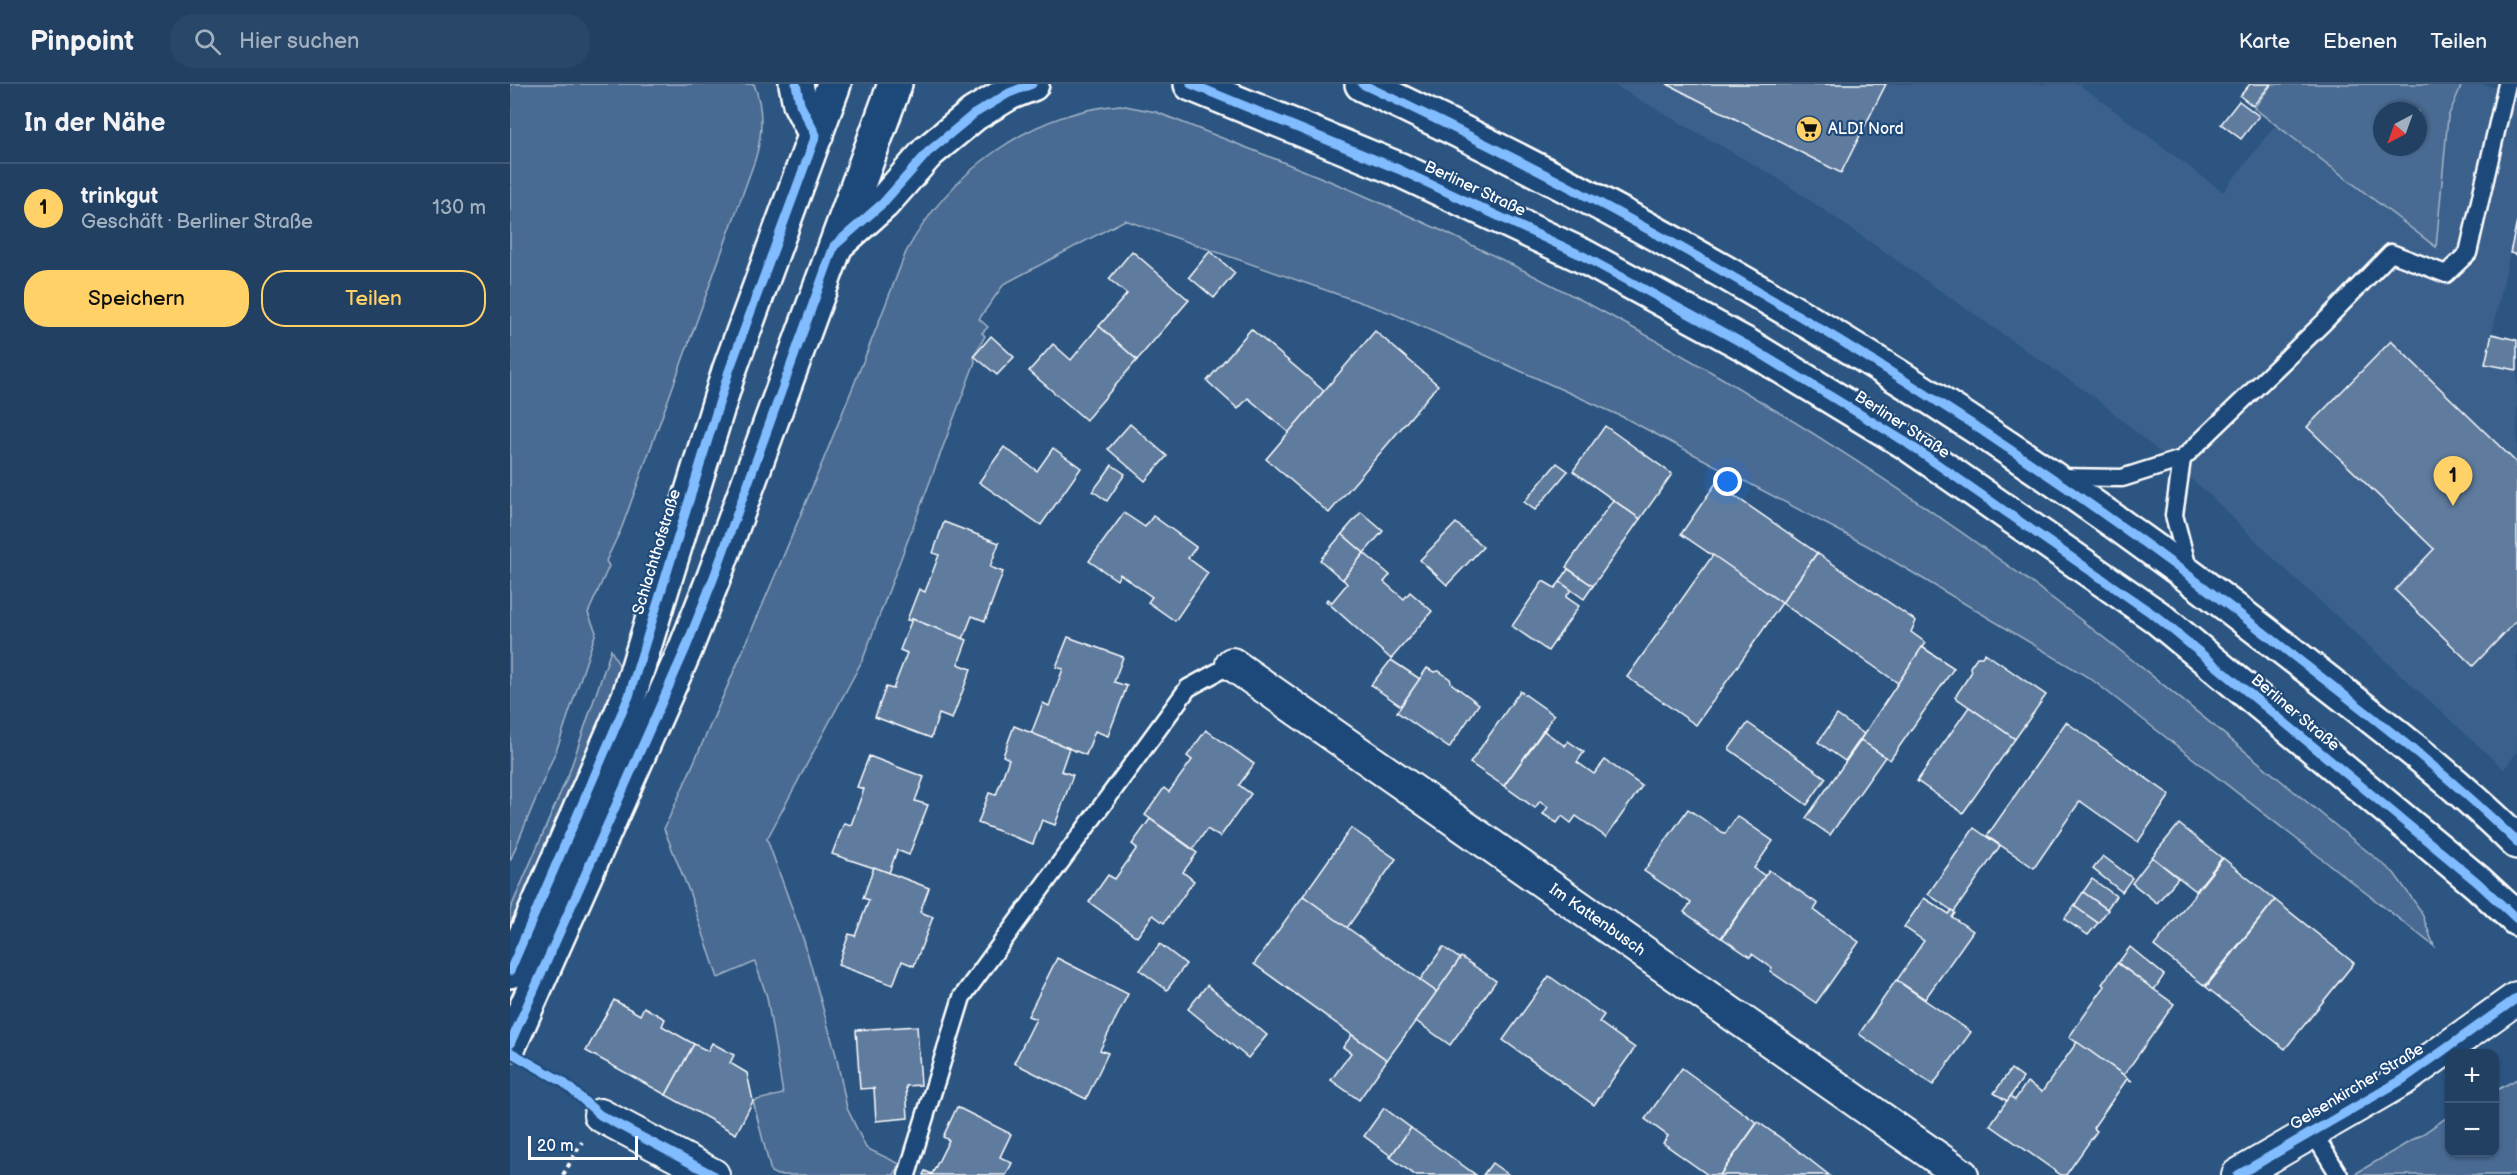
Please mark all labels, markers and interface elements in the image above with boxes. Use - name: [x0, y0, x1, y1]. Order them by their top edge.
- search box: [170, 14, 590, 68]
- text: Pinpoint: [30, 25, 134, 58]
- icon: search: [191, 25, 224, 58]
- text: Hier suchen: [239, 28, 360, 55]
- text: Karte: [2239, 29, 2290, 54]
- text: Ebenen: [2323, 29, 2397, 54]
- text: Teilen: [2430, 29, 2487, 54]
- north arrow: [2373, 102, 2427, 156]
- text: In der Nähe: [24, 108, 166, 139]
- supermarket icon: ALDI Nord: [1794, 114, 1824, 144]
- place label: ALDI Nord: [1828, 120, 1904, 139]
- street label: Berliner Straße: [1421, 157, 1529, 221]
- text: trinkgut: [81, 183, 158, 210]
- text: 1: [39, 196, 48, 220]
- text: 130 m: [432, 196, 486, 220]
- text: Geschäft · Berliner Straße: [81, 210, 313, 234]
- button: Speichern: [24, 270, 249, 327]
- button: Teilen: [261, 270, 486, 327]
- street label: Berliner Straße: [1851, 387, 1953, 463]
- pin: 1: [2434, 456, 2472, 506]
- your location: [1713, 467, 1742, 496]
- street label: Schlachthofstraße: [629, 487, 685, 617]
- street label: Berliner Straße: [2247, 671, 2343, 756]
- street label: Im Kattenbusch: [1546, 880, 1649, 960]
- street label: Gelsenkircher Straße: [2287, 1039, 2428, 1134]
- map controls: [2445, 1049, 2499, 1157]
- button: +: [2445, 1049, 2499, 1103]
- button: −: [2445, 1103, 2499, 1157]
- scale bar: [528, 1133, 638, 1160]
- text: 20 m: [537, 1137, 573, 1156]

